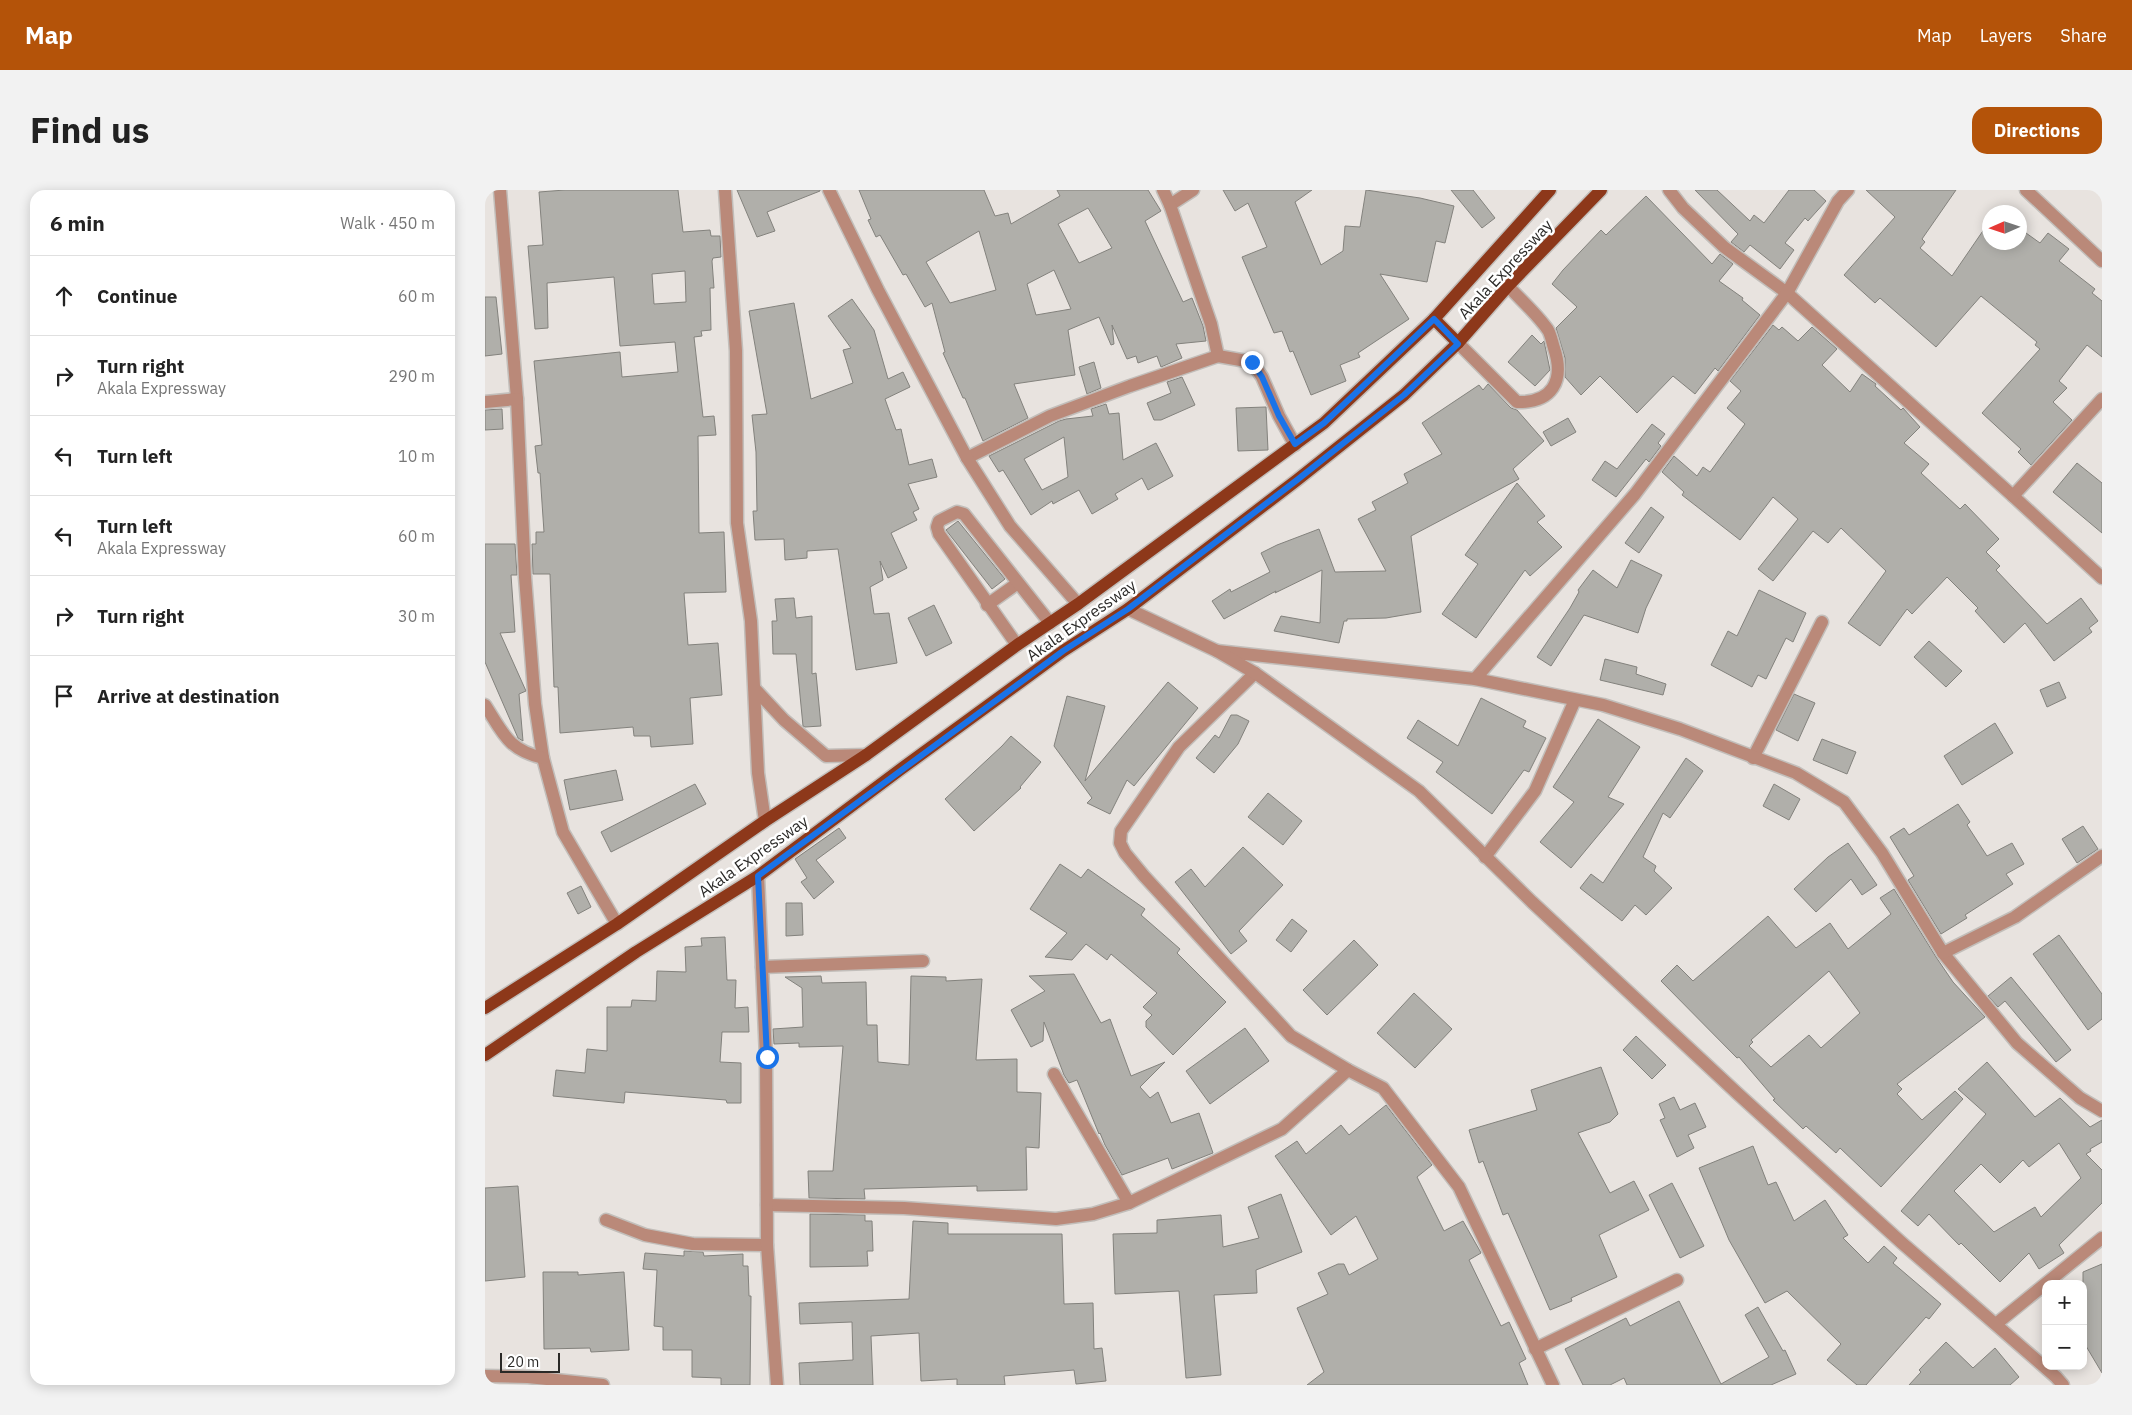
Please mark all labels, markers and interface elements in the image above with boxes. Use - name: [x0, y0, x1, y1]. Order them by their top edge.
- text: Map: [25, 19, 73, 51]
- text: Map: [1917, 24, 1952, 47]
- text: Layers: [1980, 24, 2032, 47]
- text: Share: [2060, 24, 2107, 47]
- text: Find us: [30, 107, 149, 153]
- button: Directions: [1972, 107, 2102, 154]
- north arrow: [1982, 205, 2027, 250]
- text: 6 min: [50, 209, 105, 237]
- text: Walk · 450 m: [340, 213, 435, 233]
- street label: Akala Expressway: [1454, 215, 1556, 323]
- icon: ahead: [50, 282, 78, 310]
- text: Continue: [97, 284, 177, 308]
- text: 60 m: [398, 286, 435, 306]
- route end: [1241, 351, 1264, 374]
- text: Turn right: [97, 354, 184, 378]
- icon: right: [50, 362, 78, 390]
- text: 290 m: [388, 366, 435, 386]
- text: Akala Expressway: [97, 378, 226, 398]
- icon: left: [50, 442, 78, 470]
- text: Turn left: [97, 444, 173, 468]
- text: 10 m: [398, 446, 435, 466]
- text: Turn left: [97, 514, 173, 538]
- icon: left: [50, 522, 78, 550]
- text: 60 m: [398, 526, 435, 546]
- text: Akala Expressway: [97, 538, 226, 558]
- street label: Akala Expressway: [1022, 575, 1140, 665]
- icon: right: [50, 602, 78, 630]
- text: Turn right: [97, 604, 184, 628]
- text: 30 m: [398, 606, 435, 626]
- icon: arrive: [50, 682, 78, 710]
- text: Arrive at destination: [97, 684, 280, 708]
- street label: Akala Expressway: [694, 811, 812, 901]
- route start: [756, 1046, 779, 1069]
- map controls: [2042, 1280, 2087, 1370]
- button: +: [2042, 1280, 2087, 1325]
- button: −: [2042, 1325, 2087, 1370]
- scale bar: [500, 1350, 560, 1373]
- text: 20 m: [507, 1353, 539, 1371]

